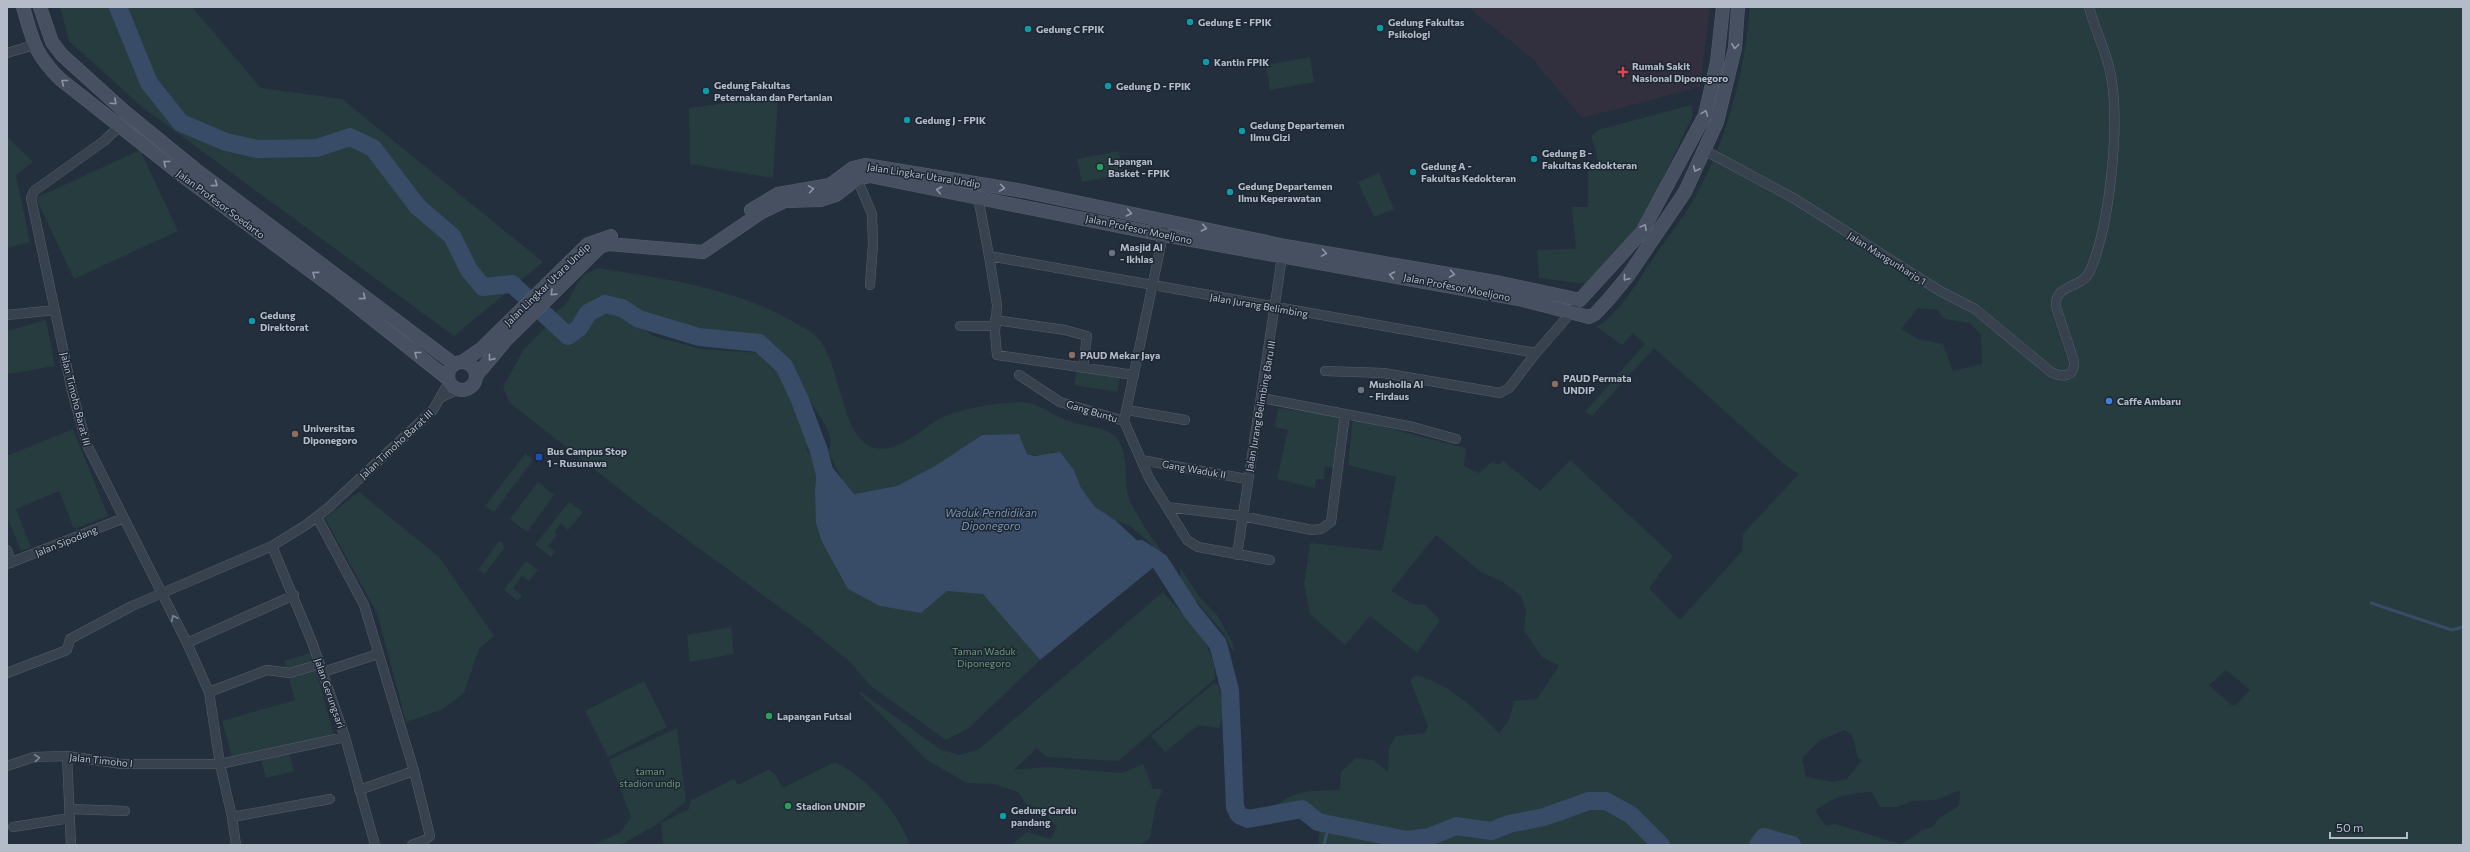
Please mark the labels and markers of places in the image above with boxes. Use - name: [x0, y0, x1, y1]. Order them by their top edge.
- place label: Gedung E - FPIK: [1198, 16, 1272, 28]
- place label: Gedung Fakultas Psikologi: [1388, 16, 1465, 40]
- marker: Gedung E - FPIK: [1185, 17, 1195, 27]
- place label: Gedung C FPIK: [1036, 23, 1104, 35]
- marker: Gedung Fakultas Psikologi: [1375, 23, 1385, 33]
- marker: Gedung C FPIK: [1023, 24, 1033, 34]
- place label: Kantin FPIK: [1214, 56, 1269, 68]
- marker: Kantin FPIK: [1201, 57, 1211, 67]
- place label: Rumah Sakit Nasional Diponegoro: [1632, 60, 1728, 84]
- marker: Rumah Sakit Nasional Diponegoro: [1617, 66, 1629, 78]
- place label: Gedung Fakultas Peternakan dan Pertanian: [714, 79, 833, 103]
- place label: Gedung D - FPIK: [1116, 80, 1191, 92]
- marker: Gedung D - FPIK: [1103, 81, 1113, 91]
- marker: Gedung Fakultas Peternakan dan Pertanian: [701, 86, 711, 96]
- place label: Gedung J - FPIK: [915, 114, 986, 126]
- marker: Gedung J - FPIK: [902, 115, 912, 125]
- place label: Gedung Departemen Ilmu Gizi: [1250, 119, 1345, 143]
- marker: Gedung Departemen Ilmu Gizi: [1237, 126, 1247, 136]
- place label: Gedung B - Fakultas Kedokteran: [1542, 147, 1637, 171]
- marker: Gedung B - Fakultas Kedokteran: [1529, 154, 1539, 164]
- place label: Lapangan Basket - FPIK: [1108, 155, 1170, 179]
- place label: Gedung A - Fakultas Kedokteran: [1421, 160, 1516, 184]
- marker: Lapangan Basket - FPIK: [1095, 162, 1105, 172]
- marker: Gedung A - Fakultas Kedokteran: [1408, 167, 1418, 177]
- place label: Gedung Departemen Ilmu Keperawatan: [1238, 180, 1333, 204]
- marker: Gedung Departemen Ilmu Keperawatan: [1225, 187, 1235, 197]
- place label: Masjid Al - Ikhlas: [1120, 241, 1163, 265]
- marker: Masjid Al - Ikhlas: [1107, 248, 1117, 258]
- place label: Gedung Direktorat: [260, 309, 309, 333]
- marker: Gedung Direktorat: [247, 316, 257, 326]
- place label: PAUD Mekar Jaya: [1080, 349, 1160, 361]
- marker: PAUD Mekar Jaya: [1067, 350, 1077, 360]
- place label: PAUD Permata UNDIP: [1563, 372, 1632, 396]
- place label: Musholla Al - Firdaus: [1369, 378, 1424, 402]
- marker: PAUD Permata UNDIP: [1550, 379, 1560, 389]
- marker: Musholla Al - Firdaus: [1356, 385, 1366, 395]
- place label: Caffe Ambaru: [2117, 395, 2181, 407]
- marker: Caffe Ambaru: [2104, 396, 2114, 406]
- place label: Universitas Diponegoro: [303, 422, 357, 446]
- marker: Universitas Diponegoro: [290, 429, 300, 439]
- place label: Bus Campus Stop 1 - Rusunawa: [547, 445, 627, 469]
- marker: Bus Campus Stop 1 - Rusunawa: [534, 452, 544, 462]
- place label: Lapangan Futsal: [777, 710, 852, 722]
- marker: Lapangan Futsal: [764, 711, 774, 721]
- place label: Stadion UNDIP: [796, 800, 866, 812]
- marker: Stadion UNDIP: [783, 801, 793, 811]
- place label: Gedung Gardu pandang: [1011, 804, 1077, 828]
- marker: Gedung Gardu pandang: [998, 811, 1008, 821]

